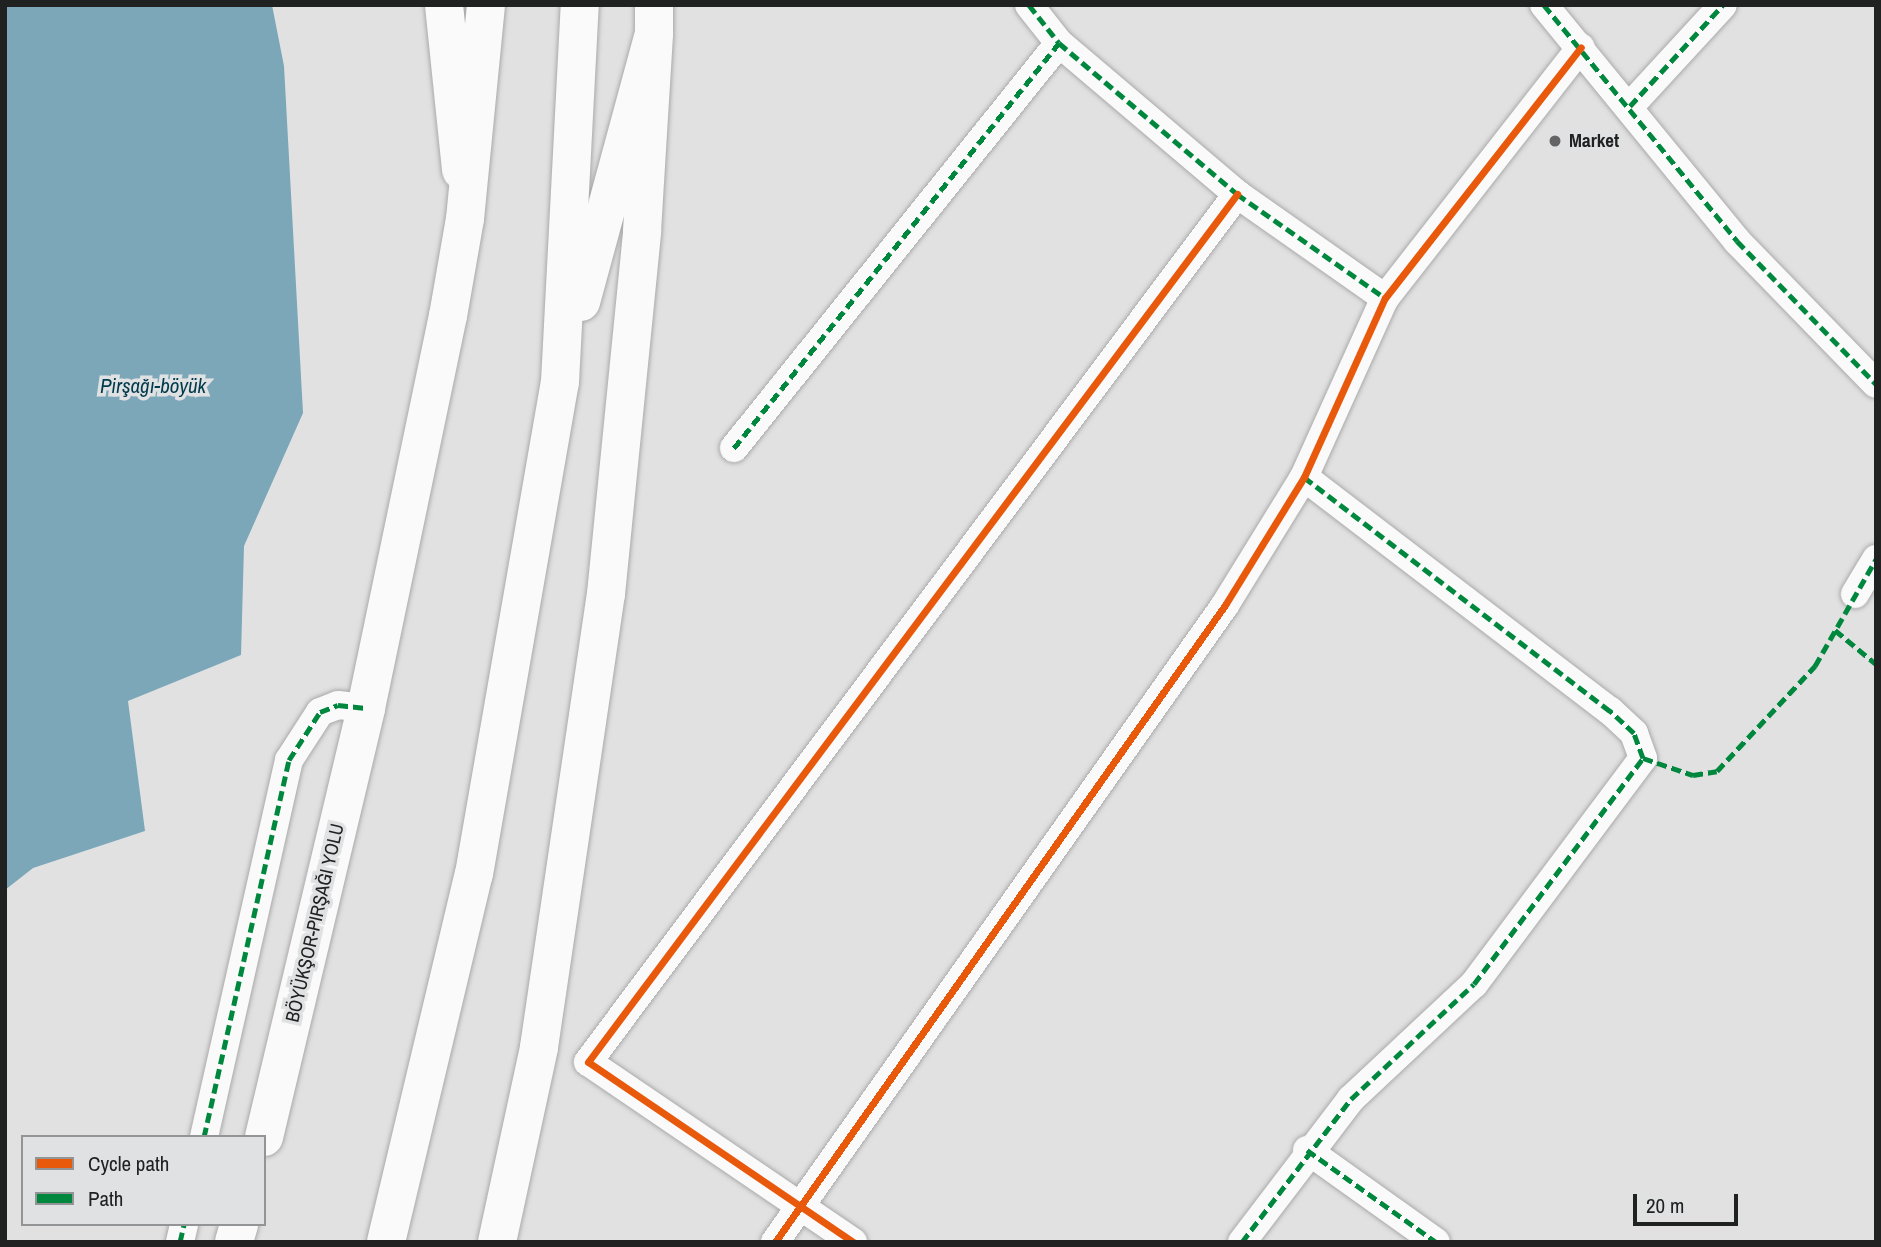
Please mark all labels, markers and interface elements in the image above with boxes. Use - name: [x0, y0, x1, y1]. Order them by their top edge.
- place label: Market: [1569, 130, 1619, 152]
- marker: Market: [1547, 133, 1563, 149]
- water label: Pirşağı-böyük: [100, 373, 206, 399]
- street label: BÖYÜKŞOR-PIRŞAĞI YOLU: [281, 821, 349, 1025]
- legend: [21, 1135, 266, 1226]
- text: Cycle path: [88, 1149, 169, 1178]
- scale bar: [1636, 1180, 1741, 1224]
- text: Path: [88, 1184, 123, 1213]
- text: 20 m: [1646, 1191, 1684, 1220]

